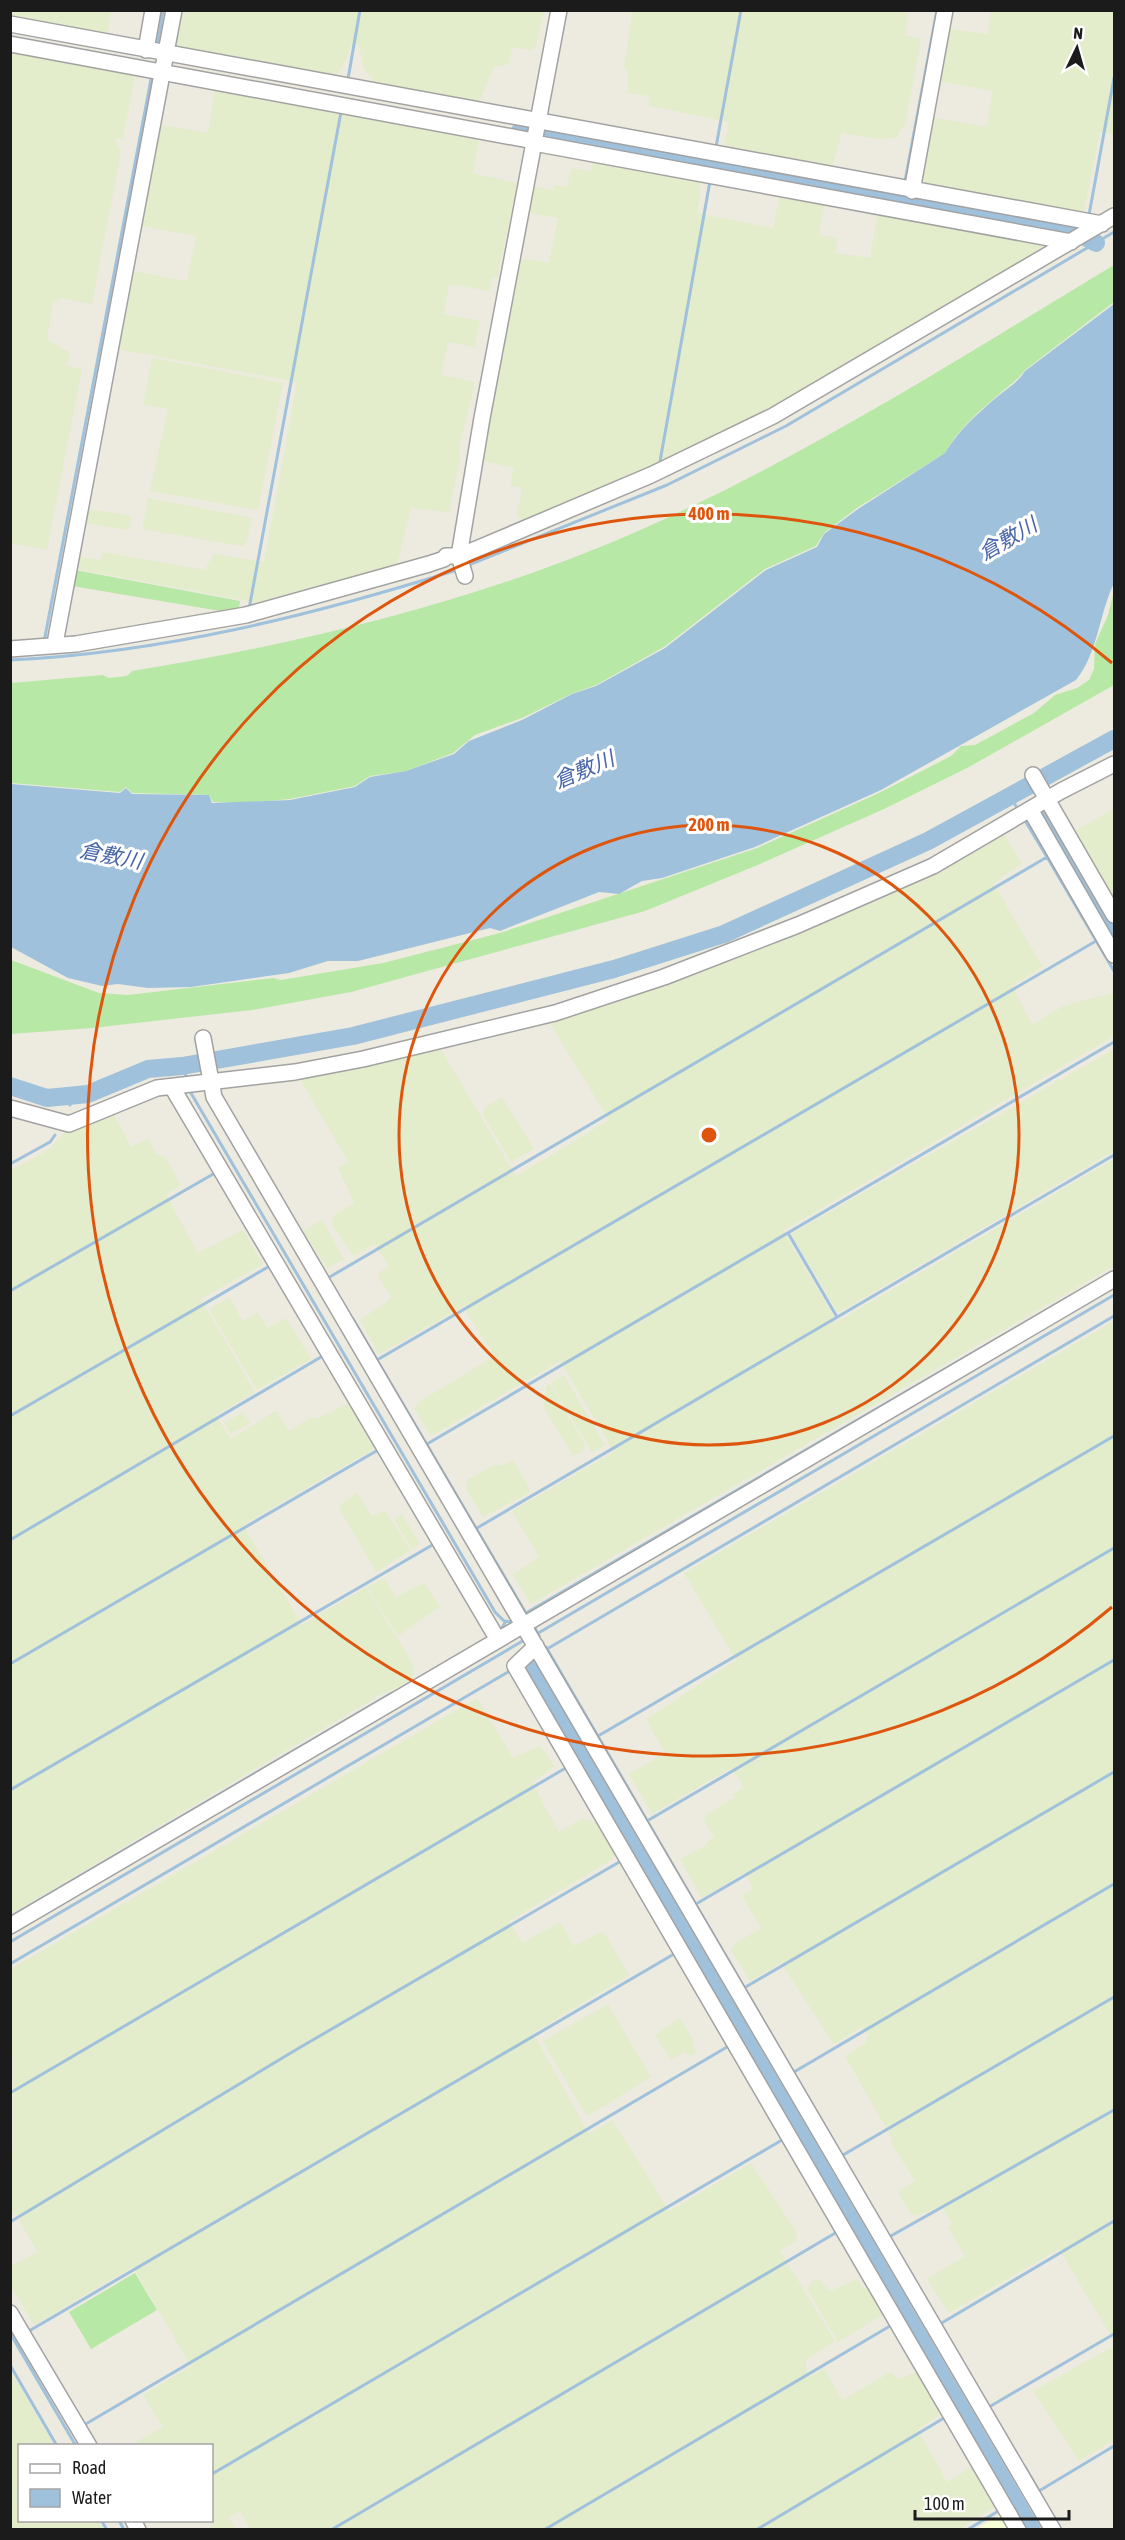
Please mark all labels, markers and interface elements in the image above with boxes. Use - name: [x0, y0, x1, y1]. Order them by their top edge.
- north arrow: [1047, 18, 1107, 78]
- text: N: [1073, 24, 1084, 42]
- text: 400 m: [688, 503, 729, 524]
- water label: 倉敷川: [974, 511, 1043, 564]
- water label: 倉敷川: [550, 745, 619, 792]
- text: 200 m: [689, 814, 729, 835]
- water label: 倉敷川: [78, 837, 146, 873]
- centre of rings: [699, 1125, 719, 1145]
- legend: [18, 2444, 213, 2522]
- text: Road: [72, 2457, 106, 2478]
- scale bar: [915, 2483, 1070, 2521]
- text: Water: [72, 2487, 112, 2508]
- text: 100 m: [924, 2493, 965, 2514]

